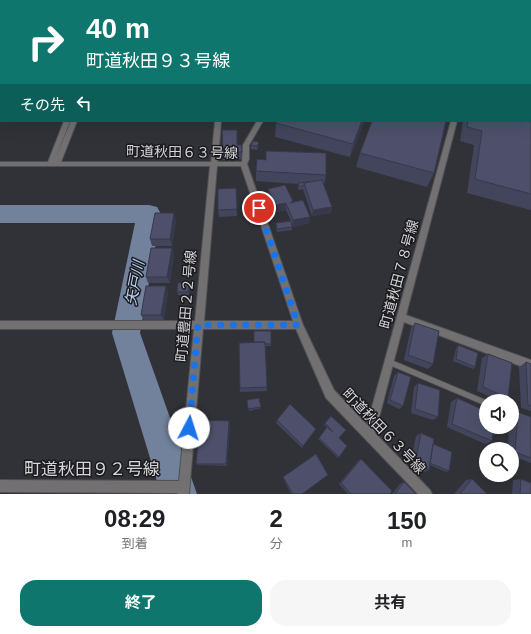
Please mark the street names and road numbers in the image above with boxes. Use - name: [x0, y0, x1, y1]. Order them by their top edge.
- street label: 町道秋田６３号線: [126, 143, 238, 161]
- street label: 町道秋田７８号線: [377, 218, 421, 330]
- street label: 町道豊田２２号線: [173, 250, 199, 362]
- street label: 町道秋田６３号線: [339, 385, 429, 477]
- street label: 町道秋田９２号線: [24, 460, 160, 479]

